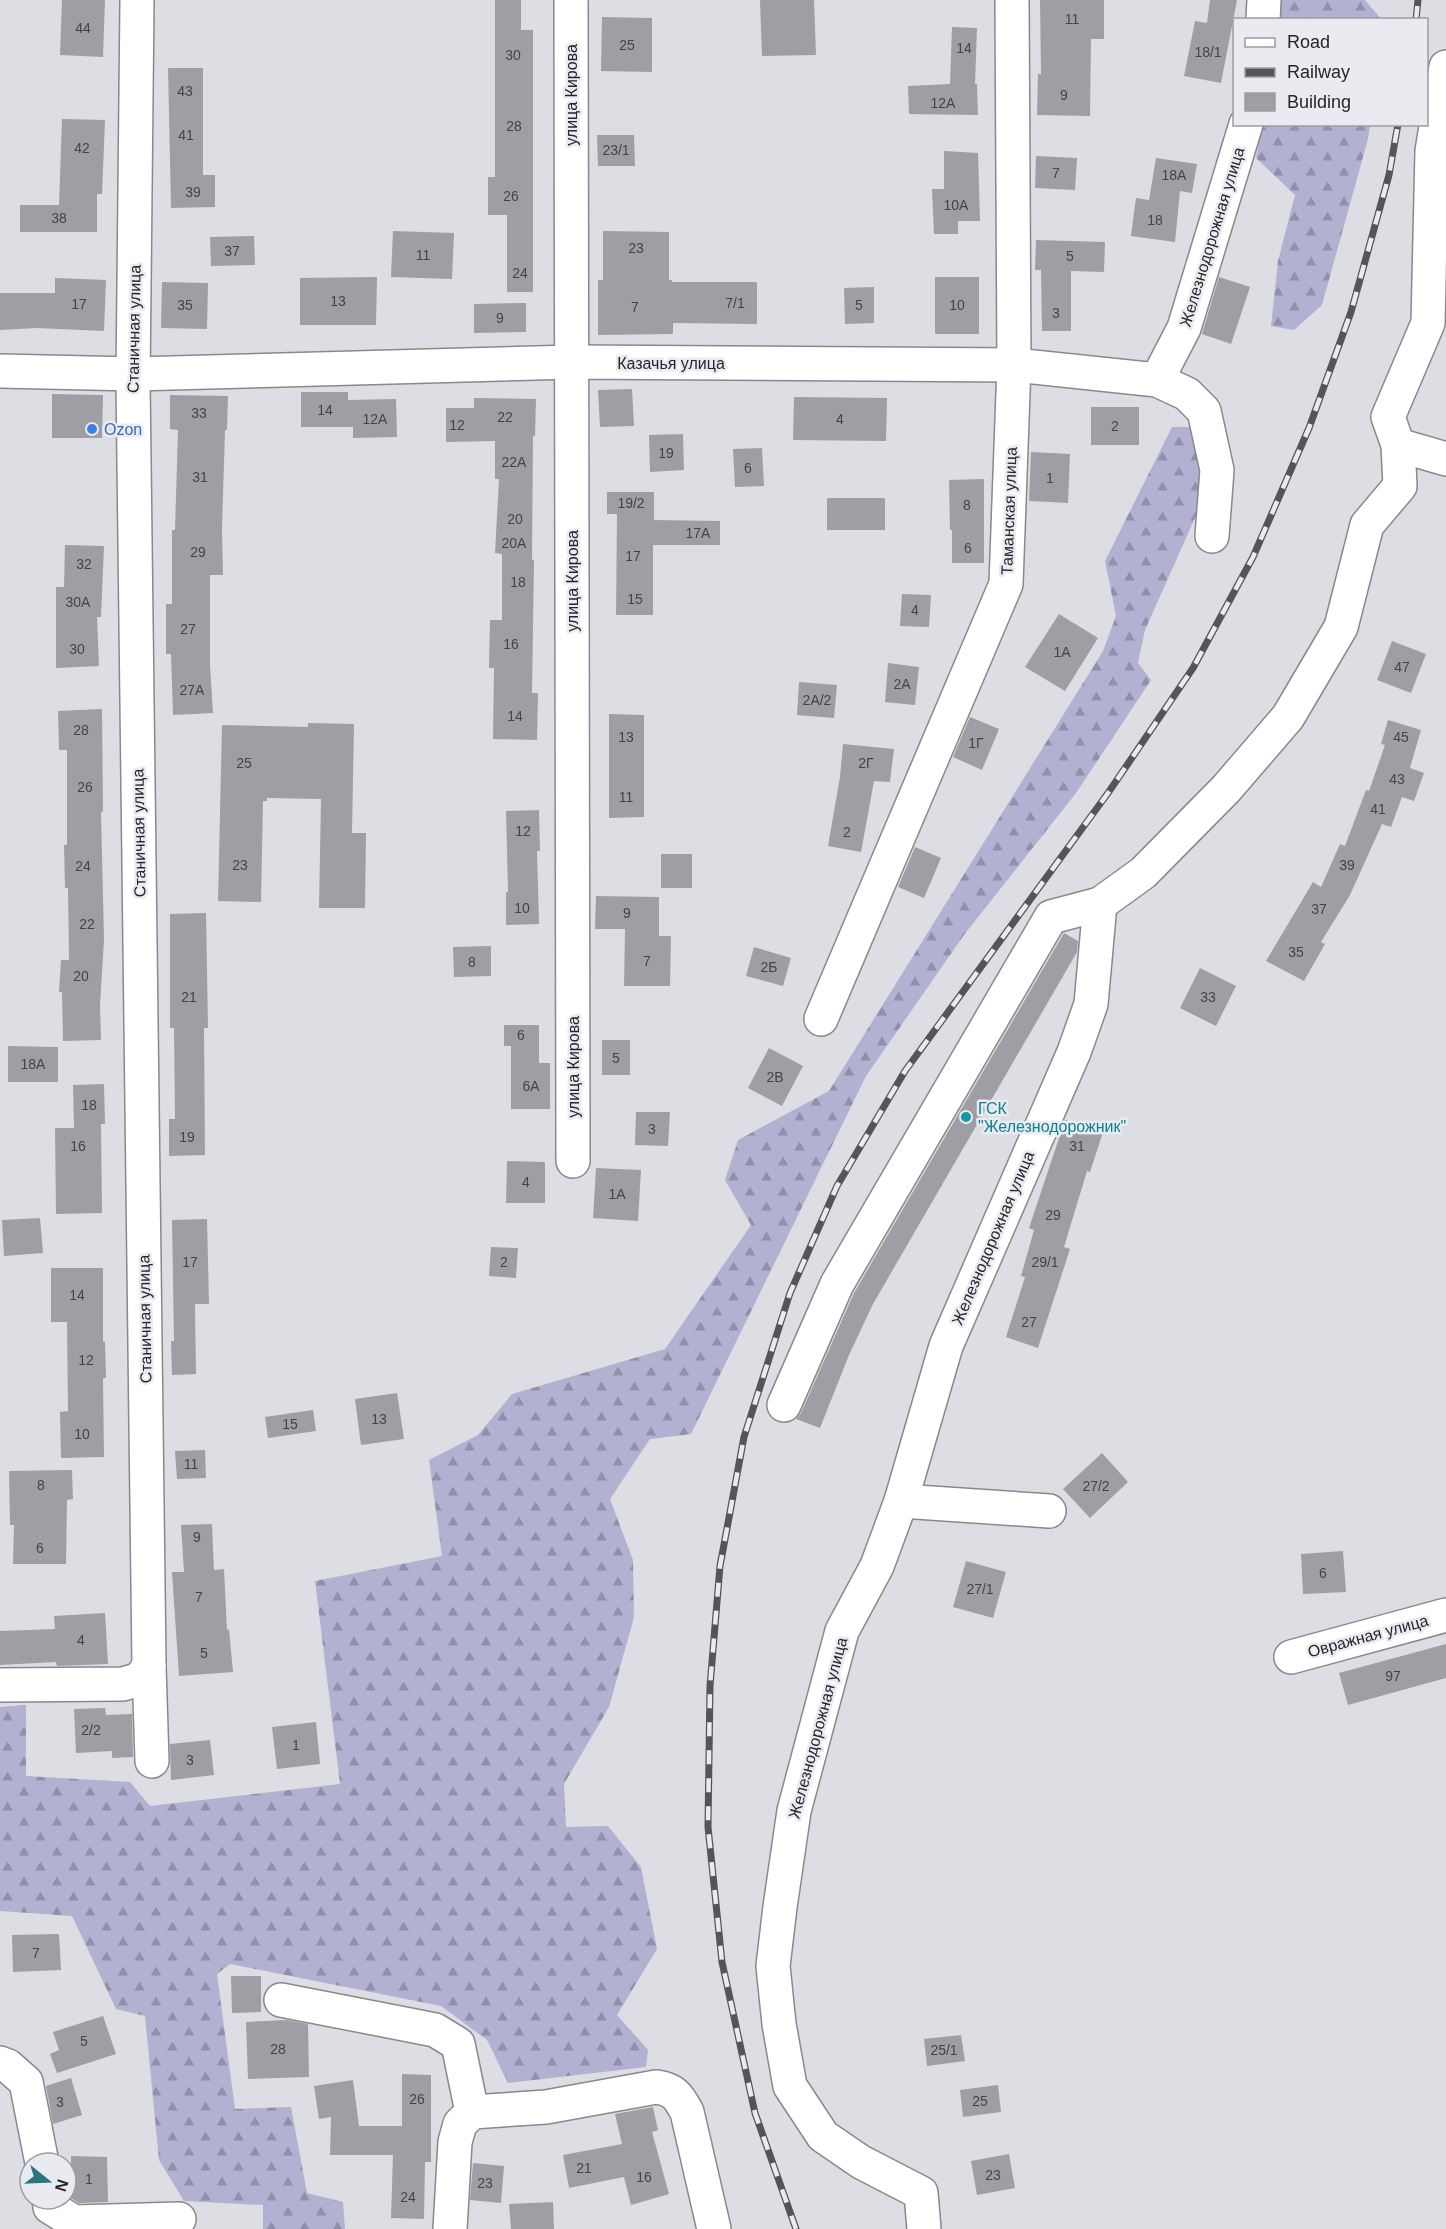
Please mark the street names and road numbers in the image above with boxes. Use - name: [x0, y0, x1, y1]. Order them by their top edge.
- street label: улица Кирова: [563, 44, 580, 146]
- street label: Железнодорожная улица: [1177, 145, 1247, 329]
- street label: Станичная улица: [124, 264, 144, 393]
- street label: Казачья улица: [617, 355, 725, 372]
- street label: Таманская улица: [998, 447, 1020, 575]
- street label: улица Кирова: [564, 530, 581, 632]
- street label: Станичная улица: [129, 768, 149, 897]
- street label: улица Кирова: [565, 1016, 582, 1118]
- street label: Железнодорожная улица: [949, 1149, 1037, 1327]
- street label: Станичная улица: [135, 1254, 155, 1383]
- street label: Овражная улица: [1306, 1612, 1430, 1660]
- street label: Железнодорожная улица: [786, 1635, 850, 1820]

